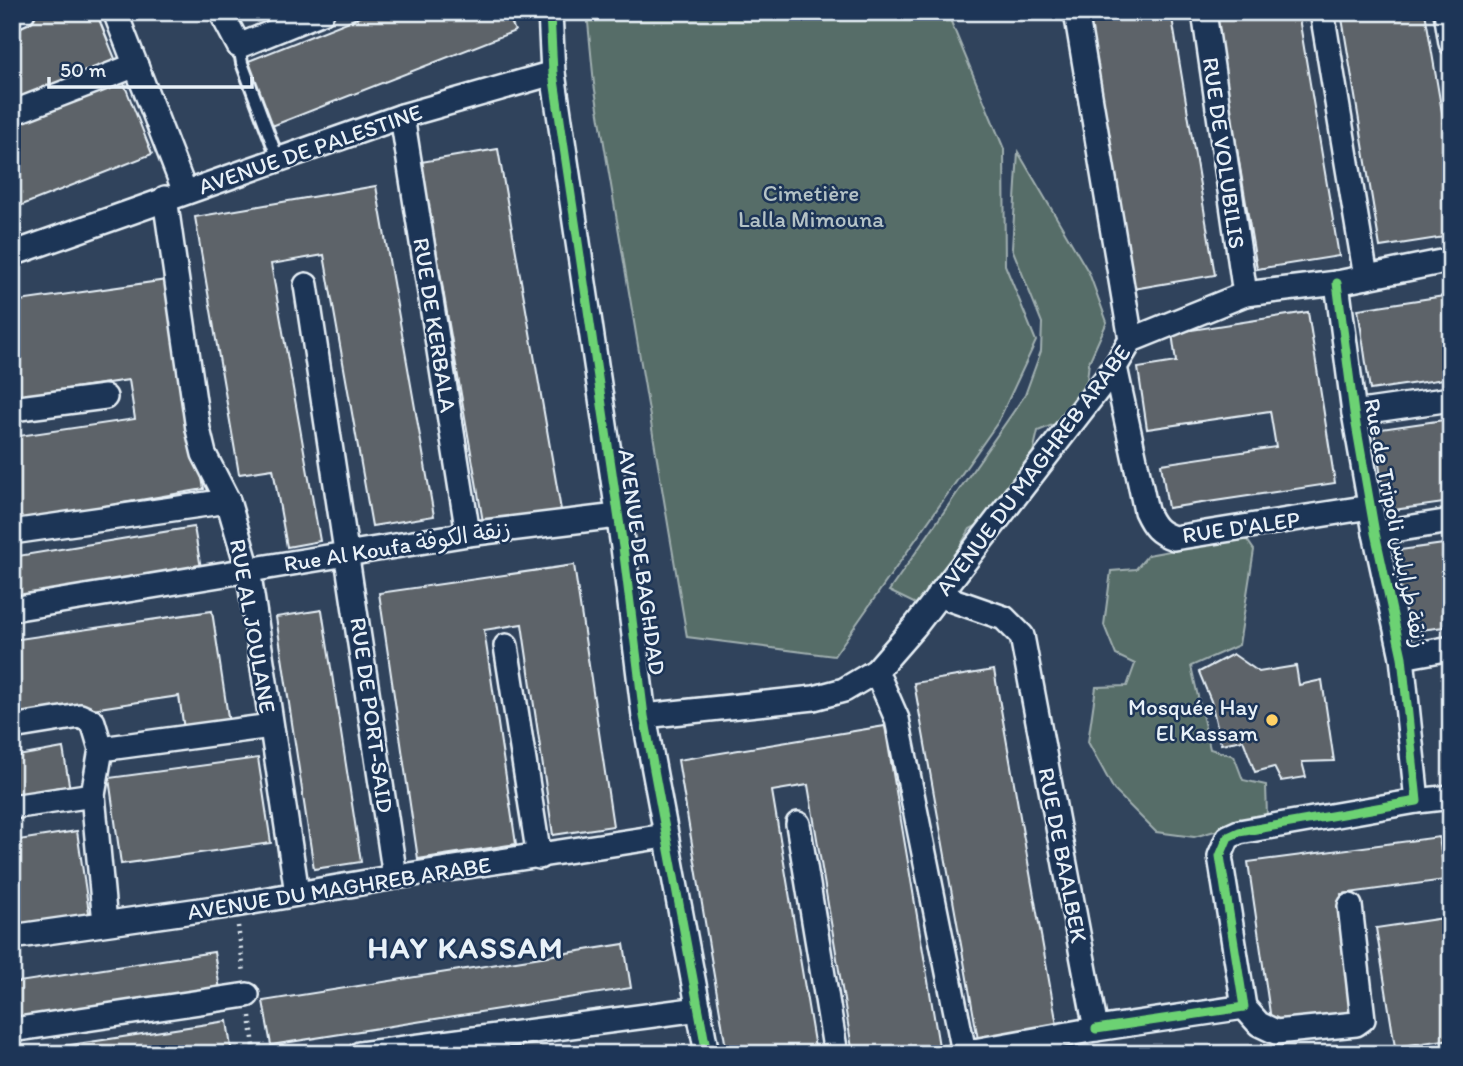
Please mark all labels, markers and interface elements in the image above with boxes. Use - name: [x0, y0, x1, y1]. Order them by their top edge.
- scale bar: [49, 46, 252, 90]
- street label: RUE DE VOLUBILIS: [1197, 55, 1251, 251]
- text: 50 m: [60, 57, 107, 82]
- street label: AVENUE DE PALESTINE: [195, 98, 426, 200]
- park label: Cimetière Lalla Mimouna: [738, 179, 884, 233]
- street label: RUE DE KERBALA: [407, 236, 463, 415]
- street label: AVENUE DU MAGHREB ARABE: [930, 339, 1136, 601]
- street label: Rue de Tripoli زنقة طرابلس: [1358, 396, 1434, 650]
- street label: AVENUE DE BAGHDAD: [612, 447, 672, 677]
- street label: RUE D'ALEP: [1181, 505, 1301, 549]
- street label: Rue Al Koufa زنقة الكوفة: [282, 514, 513, 579]
- street label: RUE AL JOULANE: [224, 537, 282, 715]
- street label: RUE DE PORT-SAID: [344, 615, 400, 815]
- place label: Mosquée Hay El Kassam: [1128, 693, 1258, 747]
- marker: Mosquée Hay El Kassam: [1264, 712, 1280, 728]
- street label: RUE DE BAALBEK: [1032, 765, 1094, 945]
- street label: AVENUE DU MAGHREB ARABE: [185, 850, 493, 926]
- district label: HAY KASSAM: [367, 929, 565, 966]

